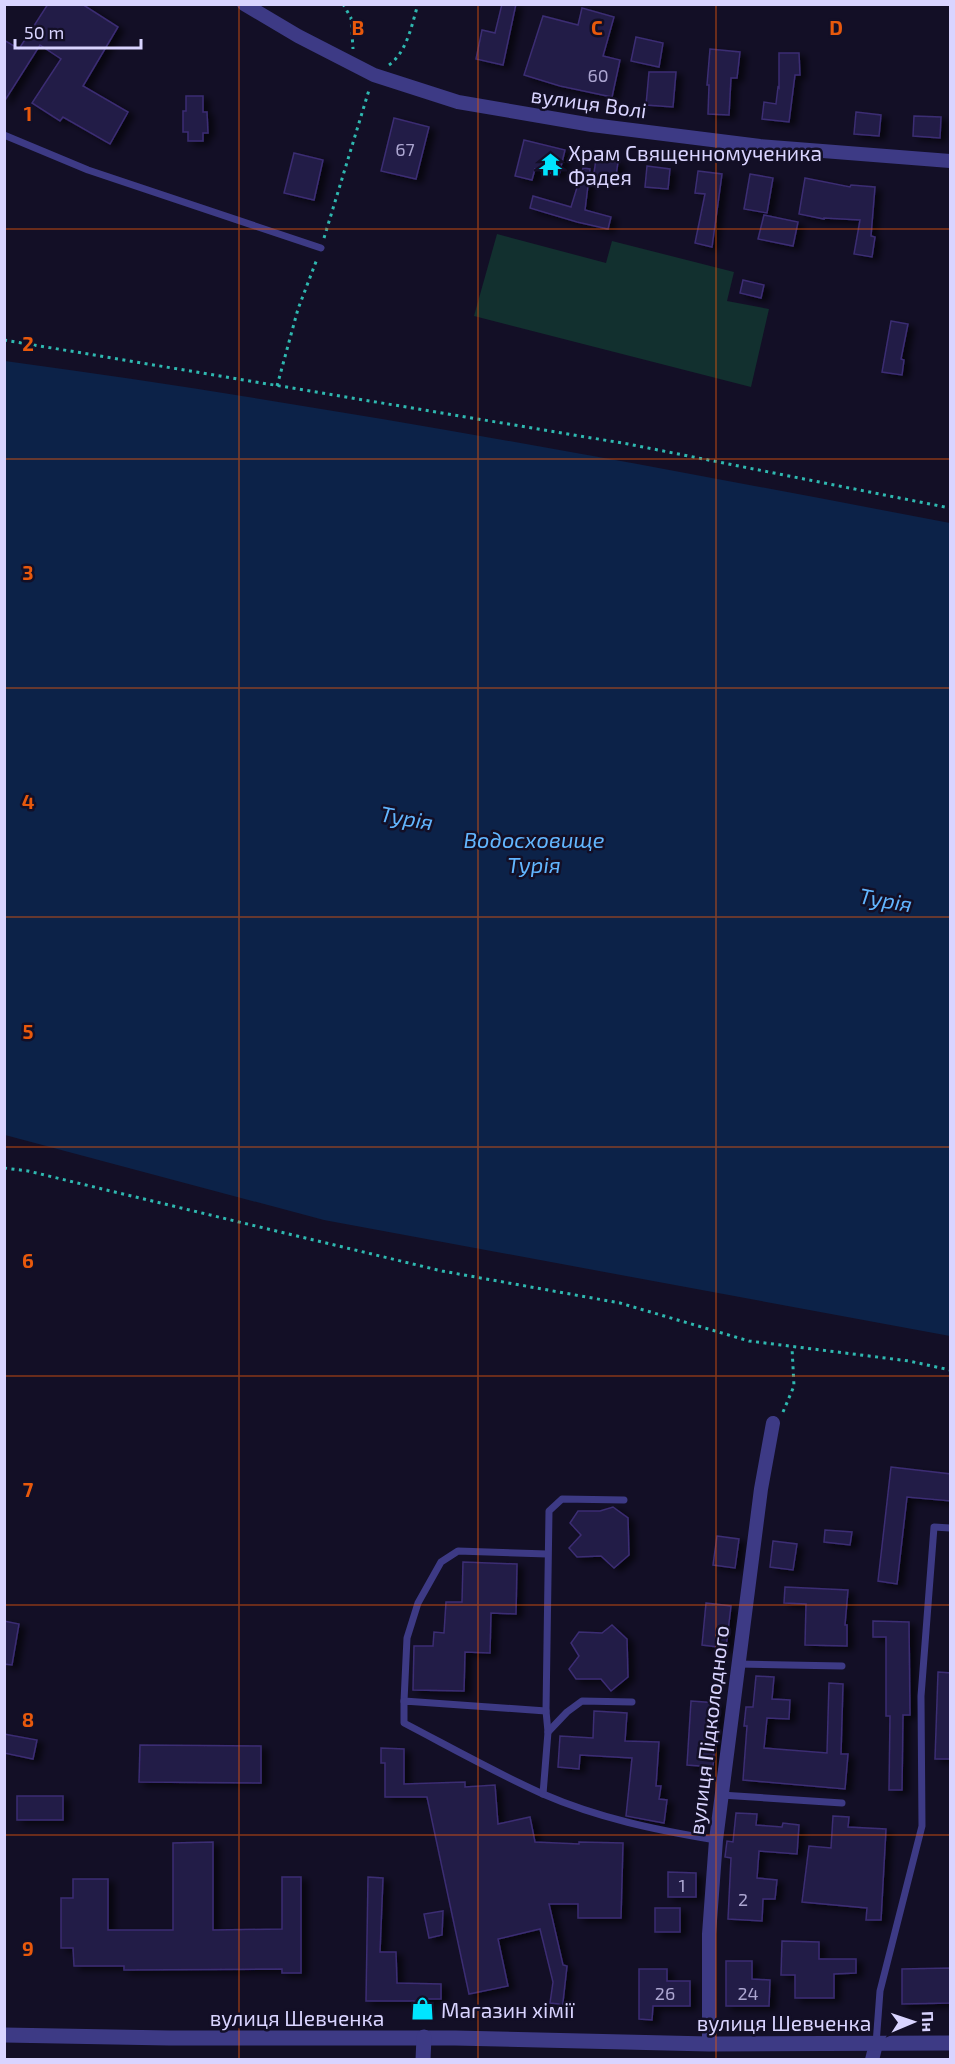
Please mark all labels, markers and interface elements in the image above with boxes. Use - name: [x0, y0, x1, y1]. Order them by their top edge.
- scale bar: [15, 12, 141, 50]
- text: B: [352, 15, 364, 39]
- text: C: [591, 15, 603, 39]
- text: D: [829, 15, 843, 39]
- text: 50 m: [24, 21, 64, 43]
- house number: 60: [587, 64, 609, 86]
- street label: вулиця Волі: [529, 82, 648, 123]
- text: 1: [24, 101, 32, 125]
- house number: 67: [395, 138, 415, 160]
- place label: Храм Священномученика Фадея: [568, 140, 822, 189]
- temple icon: Храм Священномученика Фадея: [537, 151, 563, 177]
- text: 2: [22, 331, 34, 355]
- text: 3: [22, 560, 34, 584]
- text: 4: [22, 789, 35, 813]
- water label: Турія: [378, 800, 436, 834]
- water label: Водосховище Турія: [463, 826, 605, 877]
- water label: Турія: [857, 882, 915, 916]
- text: 5: [22, 1019, 34, 1043]
- text: 6: [22, 1248, 34, 1272]
- text: 7: [23, 1477, 34, 1501]
- street label: вулиця Підколодного: [683, 1624, 734, 1836]
- text: 8: [22, 1707, 34, 1731]
- house number: 1: [678, 1874, 686, 1896]
- house number: 2: [738, 1888, 748, 1910]
- text: 9: [22, 1936, 34, 1960]
- house number: 26: [655, 1982, 675, 2004]
- house number: 24: [737, 1982, 759, 2004]
- north arrow: [883, 1992, 943, 2052]
- shop icon: Магазин хімії: [410, 1996, 436, 2022]
- place label: Магазин хімії: [441, 1997, 575, 2022]
- street label: вулиця Шевченка: [210, 2005, 384, 2031]
- street label: вулиця Шевченка: [697, 2010, 871, 2036]
- text: Пн: [919, 2011, 938, 2032]

